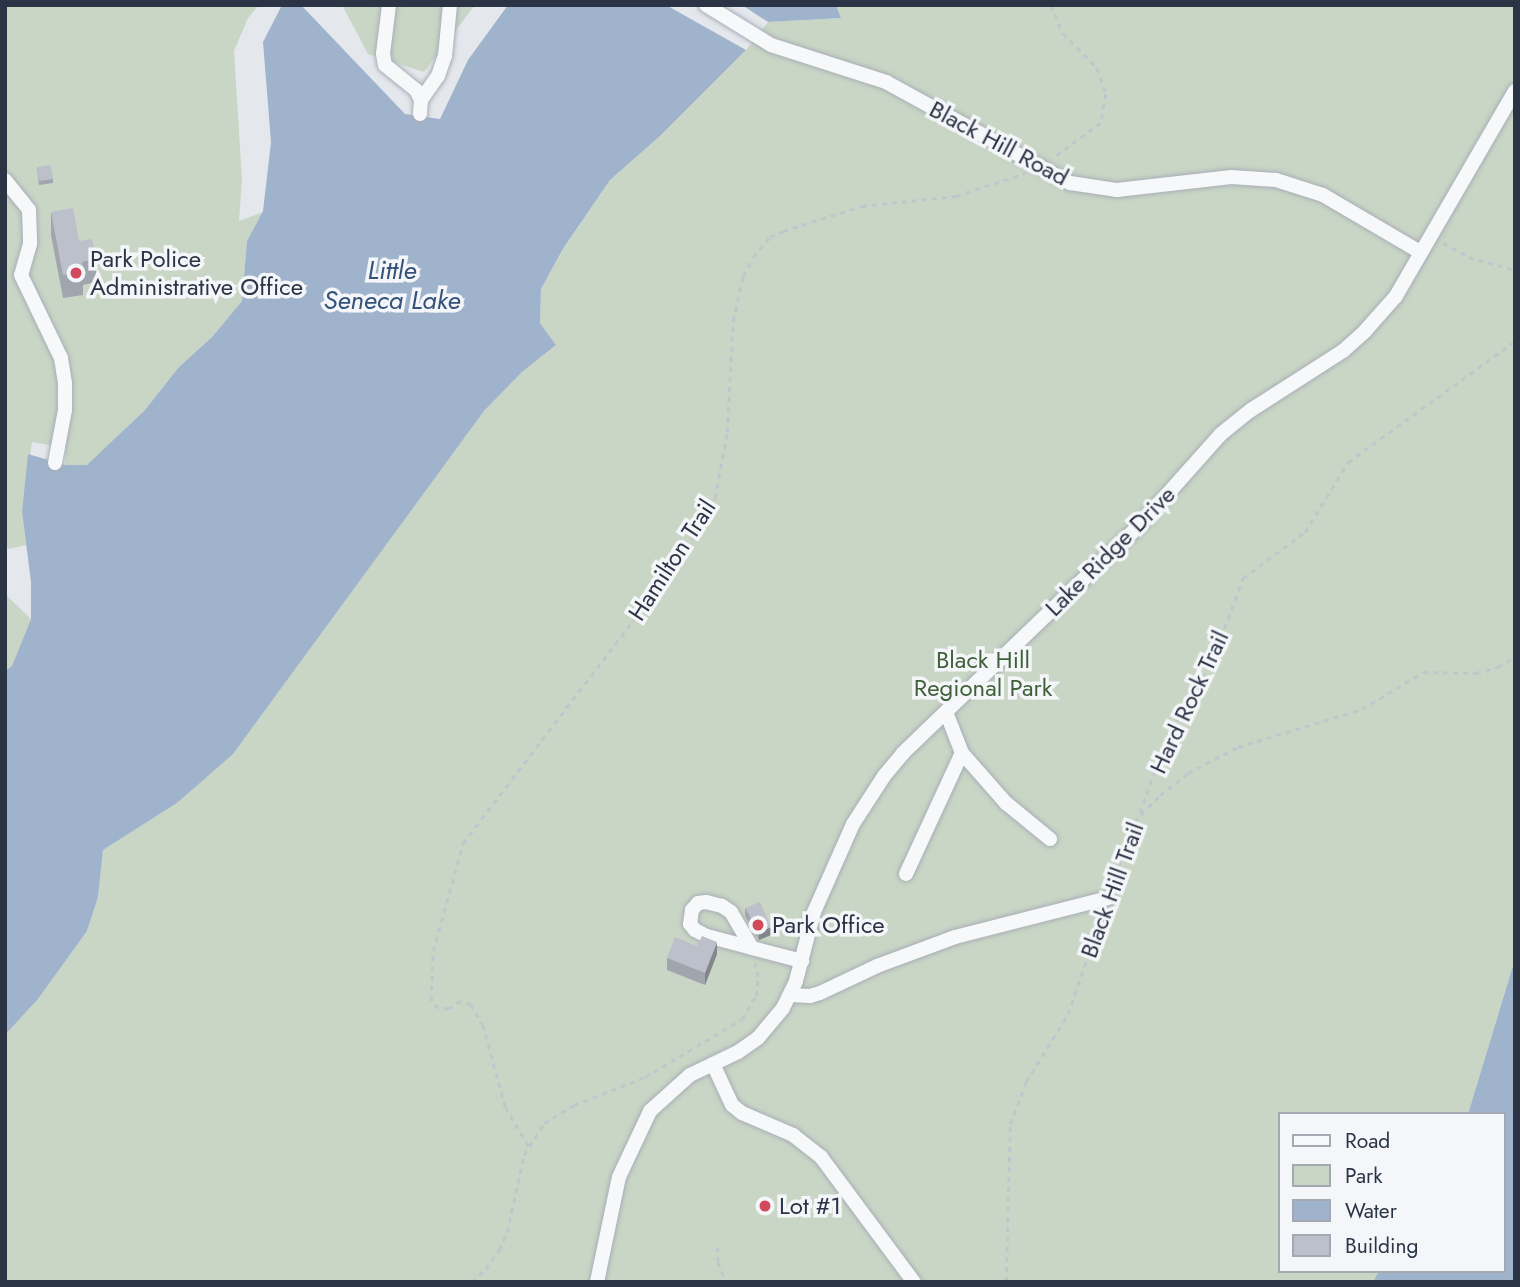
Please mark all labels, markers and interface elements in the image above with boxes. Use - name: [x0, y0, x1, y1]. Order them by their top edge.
- street label: Black Hill Road: [925, 94, 1073, 192]
- place label: Park Police Administrative Office: [90, 245, 303, 301]
- water label: Little Seneca Lake: [324, 255, 460, 316]
- marker: Park Police Administrative Office: [68, 265, 84, 281]
- street label: Lake Ridge Drive: [1039, 480, 1181, 622]
- street label: Hamilton Trail: [622, 494, 722, 626]
- street label: Hard Rock Trail: [1143, 626, 1235, 778]
- park label: Black Hill Regional Park: [914, 646, 1052, 702]
- street label: Black Hill Trail: [1074, 818, 1150, 962]
- place label: Park Office: [772, 911, 885, 939]
- marker: Park Office: [750, 917, 766, 933]
- legend: [1278, 1112, 1506, 1273]
- text: Road: [1345, 1126, 1390, 1156]
- text: Park: [1345, 1161, 1382, 1191]
- place label: Lot #1: [779, 1192, 841, 1220]
- text: Water: [1345, 1196, 1397, 1226]
- marker: Lot #1: [757, 1198, 773, 1214]
- text: Building: [1345, 1231, 1418, 1261]

